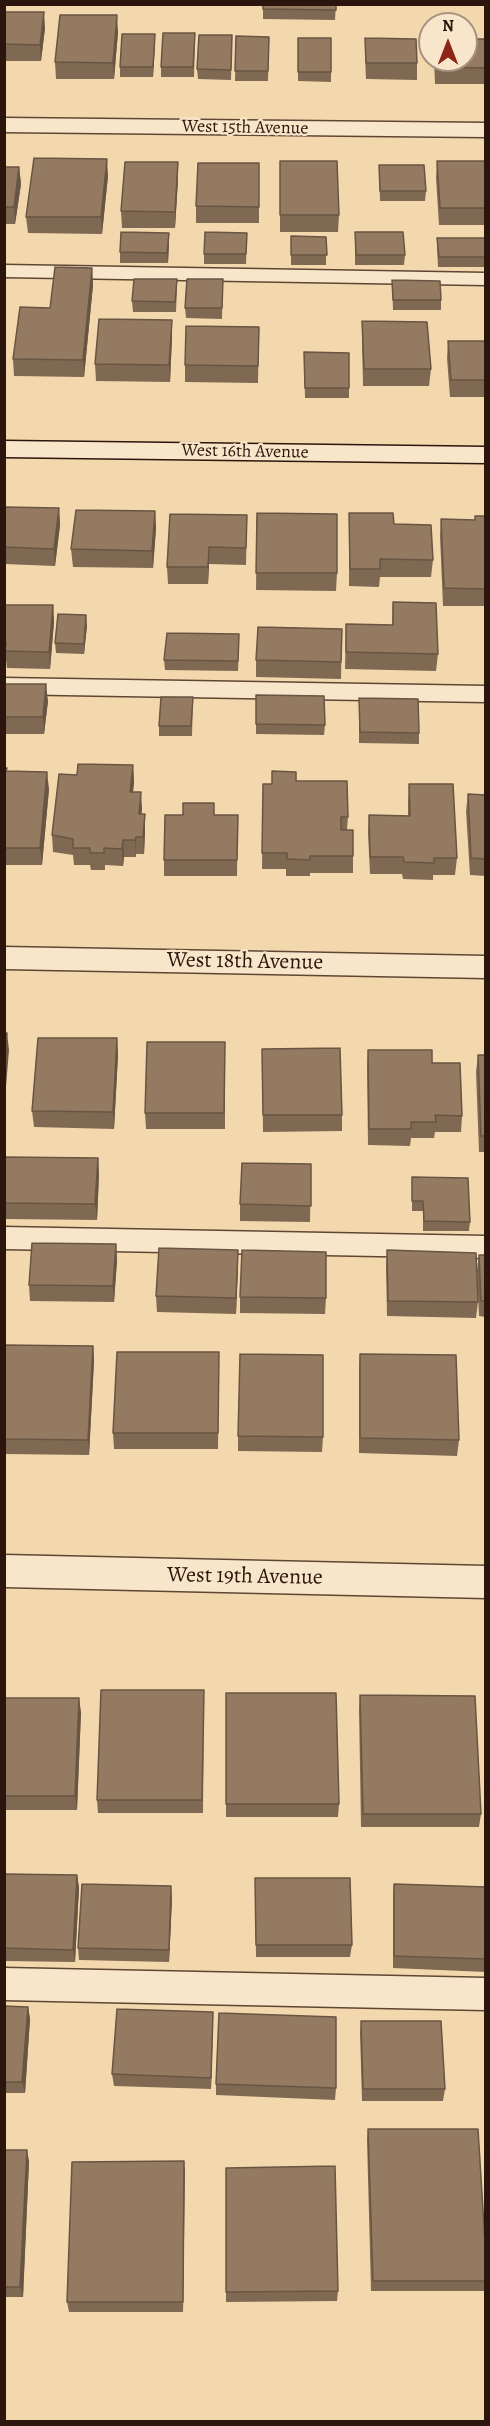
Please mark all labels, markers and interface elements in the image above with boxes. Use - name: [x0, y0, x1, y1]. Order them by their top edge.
- north arrow: [418, 12, 478, 72]
- text: N: [442, 15, 454, 37]
- street label: West 15th Avenue: [181, 116, 309, 140]
- street label: West 16th Avenue: [181, 440, 309, 464]
- street label: West 18th Avenue: [167, 947, 323, 977]
- street label: West 19th Avenue: [167, 1562, 323, 1592]

